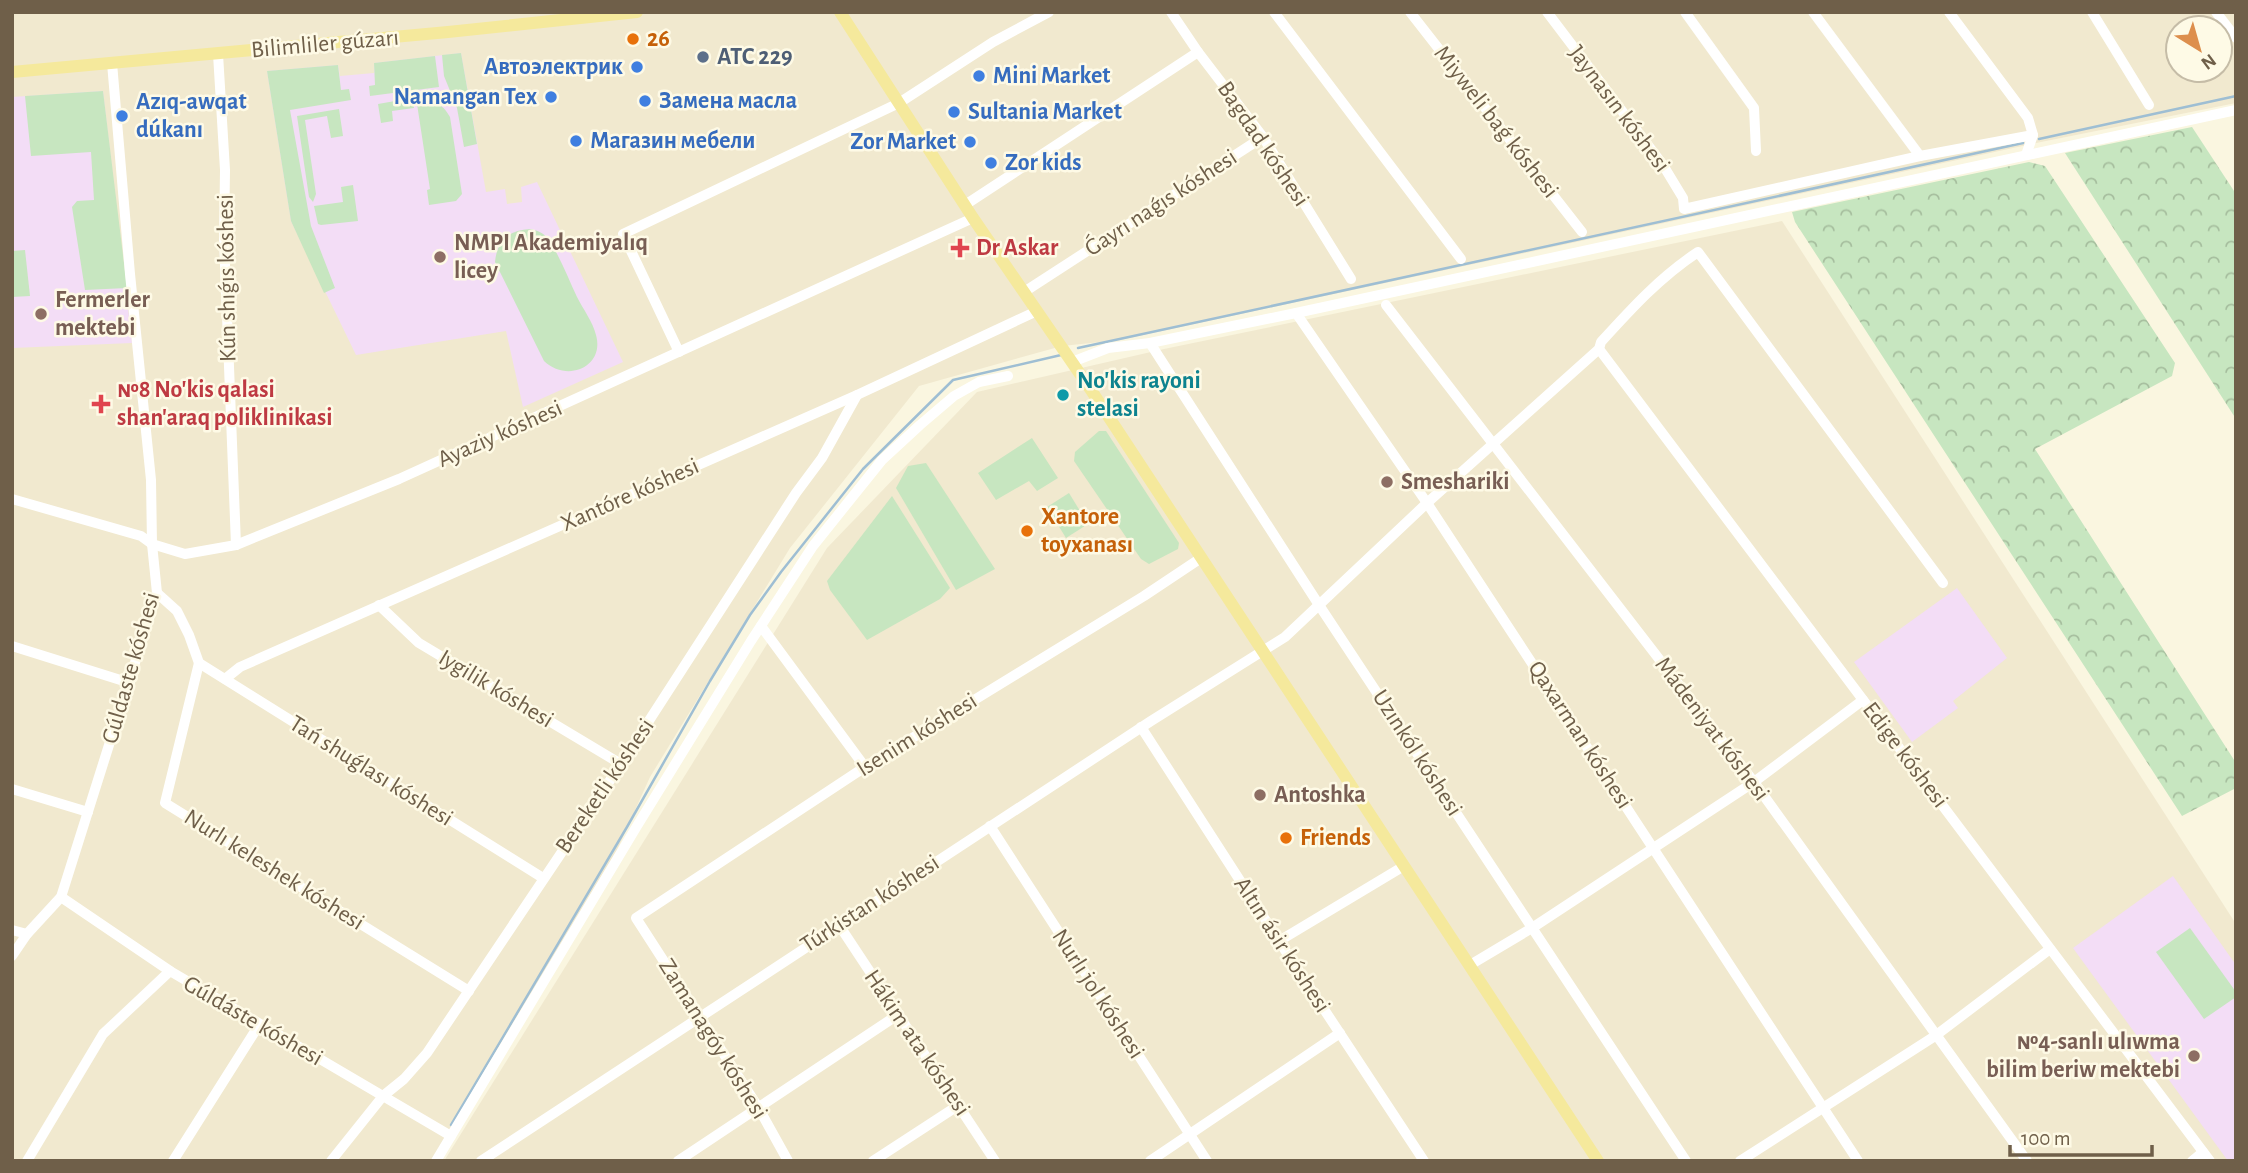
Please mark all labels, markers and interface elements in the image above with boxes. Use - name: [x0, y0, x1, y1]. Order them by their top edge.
- north arrow: [2164, 14, 2234, 84]
- street label: Bilimliler gúzarı: [250, 26, 400, 62]
- place label: 26: [647, 27, 670, 51]
- marker: 26: [625, 31, 641, 47]
- street label: Miyweli baǵ kóshesi: [1429, 41, 1563, 203]
- street label: Jaynasın kóshesi: [1564, 41, 1674, 177]
- place label: АТС 229: [717, 45, 793, 69]
- marker: АТС 229: [695, 49, 711, 65]
- text: N: [2197, 50, 2219, 73]
- place label: Автоэлектрик: [484, 55, 623, 79]
- marker: Автоэлектрик: [629, 59, 645, 75]
- place label: Mini Market: [993, 64, 1110, 88]
- marker: Mini Market: [971, 68, 987, 84]
- street label: Bagdad kóshesi: [1213, 77, 1313, 211]
- place label: Namangan Tex: [393, 85, 537, 109]
- marker: Namangan Tex: [543, 89, 559, 105]
- place label: Замена масла: [659, 89, 797, 113]
- place label: Azıq-awqat dúkanı: [136, 90, 247, 142]
- marker: Замена масла: [637, 93, 653, 109]
- place label: Sultania Market: [968, 100, 1122, 124]
- marker: Sultania Market: [946, 104, 962, 120]
- marker: Azıq-awqat dúkanı: [114, 108, 130, 124]
- place label: Магазин мебели: [590, 129, 755, 153]
- place label: Zor Market: [850, 130, 956, 154]
- marker: Магазин мебели: [568, 133, 584, 149]
- marker: Zor Market: [962, 134, 978, 150]
- street label: Ǵayrı naǵıs kóshesi: [1079, 143, 1241, 261]
- place label: Zor kids: [1005, 151, 1081, 175]
- marker: Zor kids: [983, 155, 999, 171]
- street label: Kún shıǵıs kóshesi: [214, 194, 240, 362]
- place label: NMPI Akademiyalıq licey: [454, 231, 648, 283]
- place label: Dr Askar: [976, 236, 1059, 260]
- marker: Dr Askar: [950, 238, 970, 258]
- marker: NMPI Akademiyalıq licey: [432, 249, 448, 265]
- place label: Fermerler mektebi: [55, 288, 150, 340]
- marker: Fermerler mektebi: [33, 306, 49, 322]
- place label: No'kis rayoni stelasi: [1077, 369, 1201, 421]
- place label: №8 No'kis qalasi shan'araq poliklinikasi: [117, 378, 333, 430]
- marker: No'kis rayoni stelasi: [1055, 387, 1071, 403]
- marker: №8 No'kis qalasi shan'araq poliklinikasi: [91, 394, 111, 414]
- street label: Ayaziy kóshesi: [434, 396, 566, 472]
- street label: Xantóre kóshesi: [557, 454, 703, 536]
- place label: Smeshariki: [1401, 470, 1510, 494]
- marker: Smeshariki: [1379, 474, 1395, 490]
- place label: Xantore toyxanası: [1041, 505, 1133, 557]
- marker: Xantore toyxanası: [1019, 523, 1035, 539]
- street label: Gúldaste kóshesi: [98, 590, 164, 746]
- street label: Iygilik kóshesi: [435, 645, 557, 733]
- street label: Mádeniyat kóshesi: [1650, 653, 1774, 805]
- street label: Qaxarman kóshesi: [1523, 657, 1637, 813]
- street label: Uzınkól kóshesi: [1368, 686, 1466, 820]
- street label: Isenim kóshesi: [853, 689, 981, 781]
- street label: Edige kóshesi: [1858, 698, 1952, 812]
- street label: Tań shuǵlası kóshesi: [285, 711, 457, 831]
- street label: Bereketli kóshesi: [551, 714, 659, 858]
- place label: Antoshka: [1274, 783, 1366, 807]
- marker: Antoshka: [1252, 787, 1268, 803]
- street label: Nurlı keleshek kóshesi: [180, 805, 368, 935]
- place label: Friends: [1300, 826, 1371, 850]
- marker: Friends: [1278, 830, 1294, 846]
- street label: Túrkistan kóshesi: [796, 850, 944, 958]
- street label: Altın ásir kóshesi: [1229, 873, 1335, 1017]
- street label: Nurlı jol kóshesi: [1047, 925, 1149, 1063]
- street label: Zamanagóy kóshesi: [654, 955, 772, 1123]
- street label: Hákim ata kóshesi: [859, 966, 975, 1120]
- street label: Gúldáste kóshesi: [179, 972, 327, 1070]
- place label: №4-sanlı ulıwma bilim beriw mektebi: [1986, 1030, 2180, 1082]
- marker: №4-sanlı ulıwma bilim beriw mektebi: [2186, 1048, 2202, 1064]
- scale bar: [2010, 1114, 2152, 1158]
- text: 100 m: [2021, 1128, 2071, 1149]

